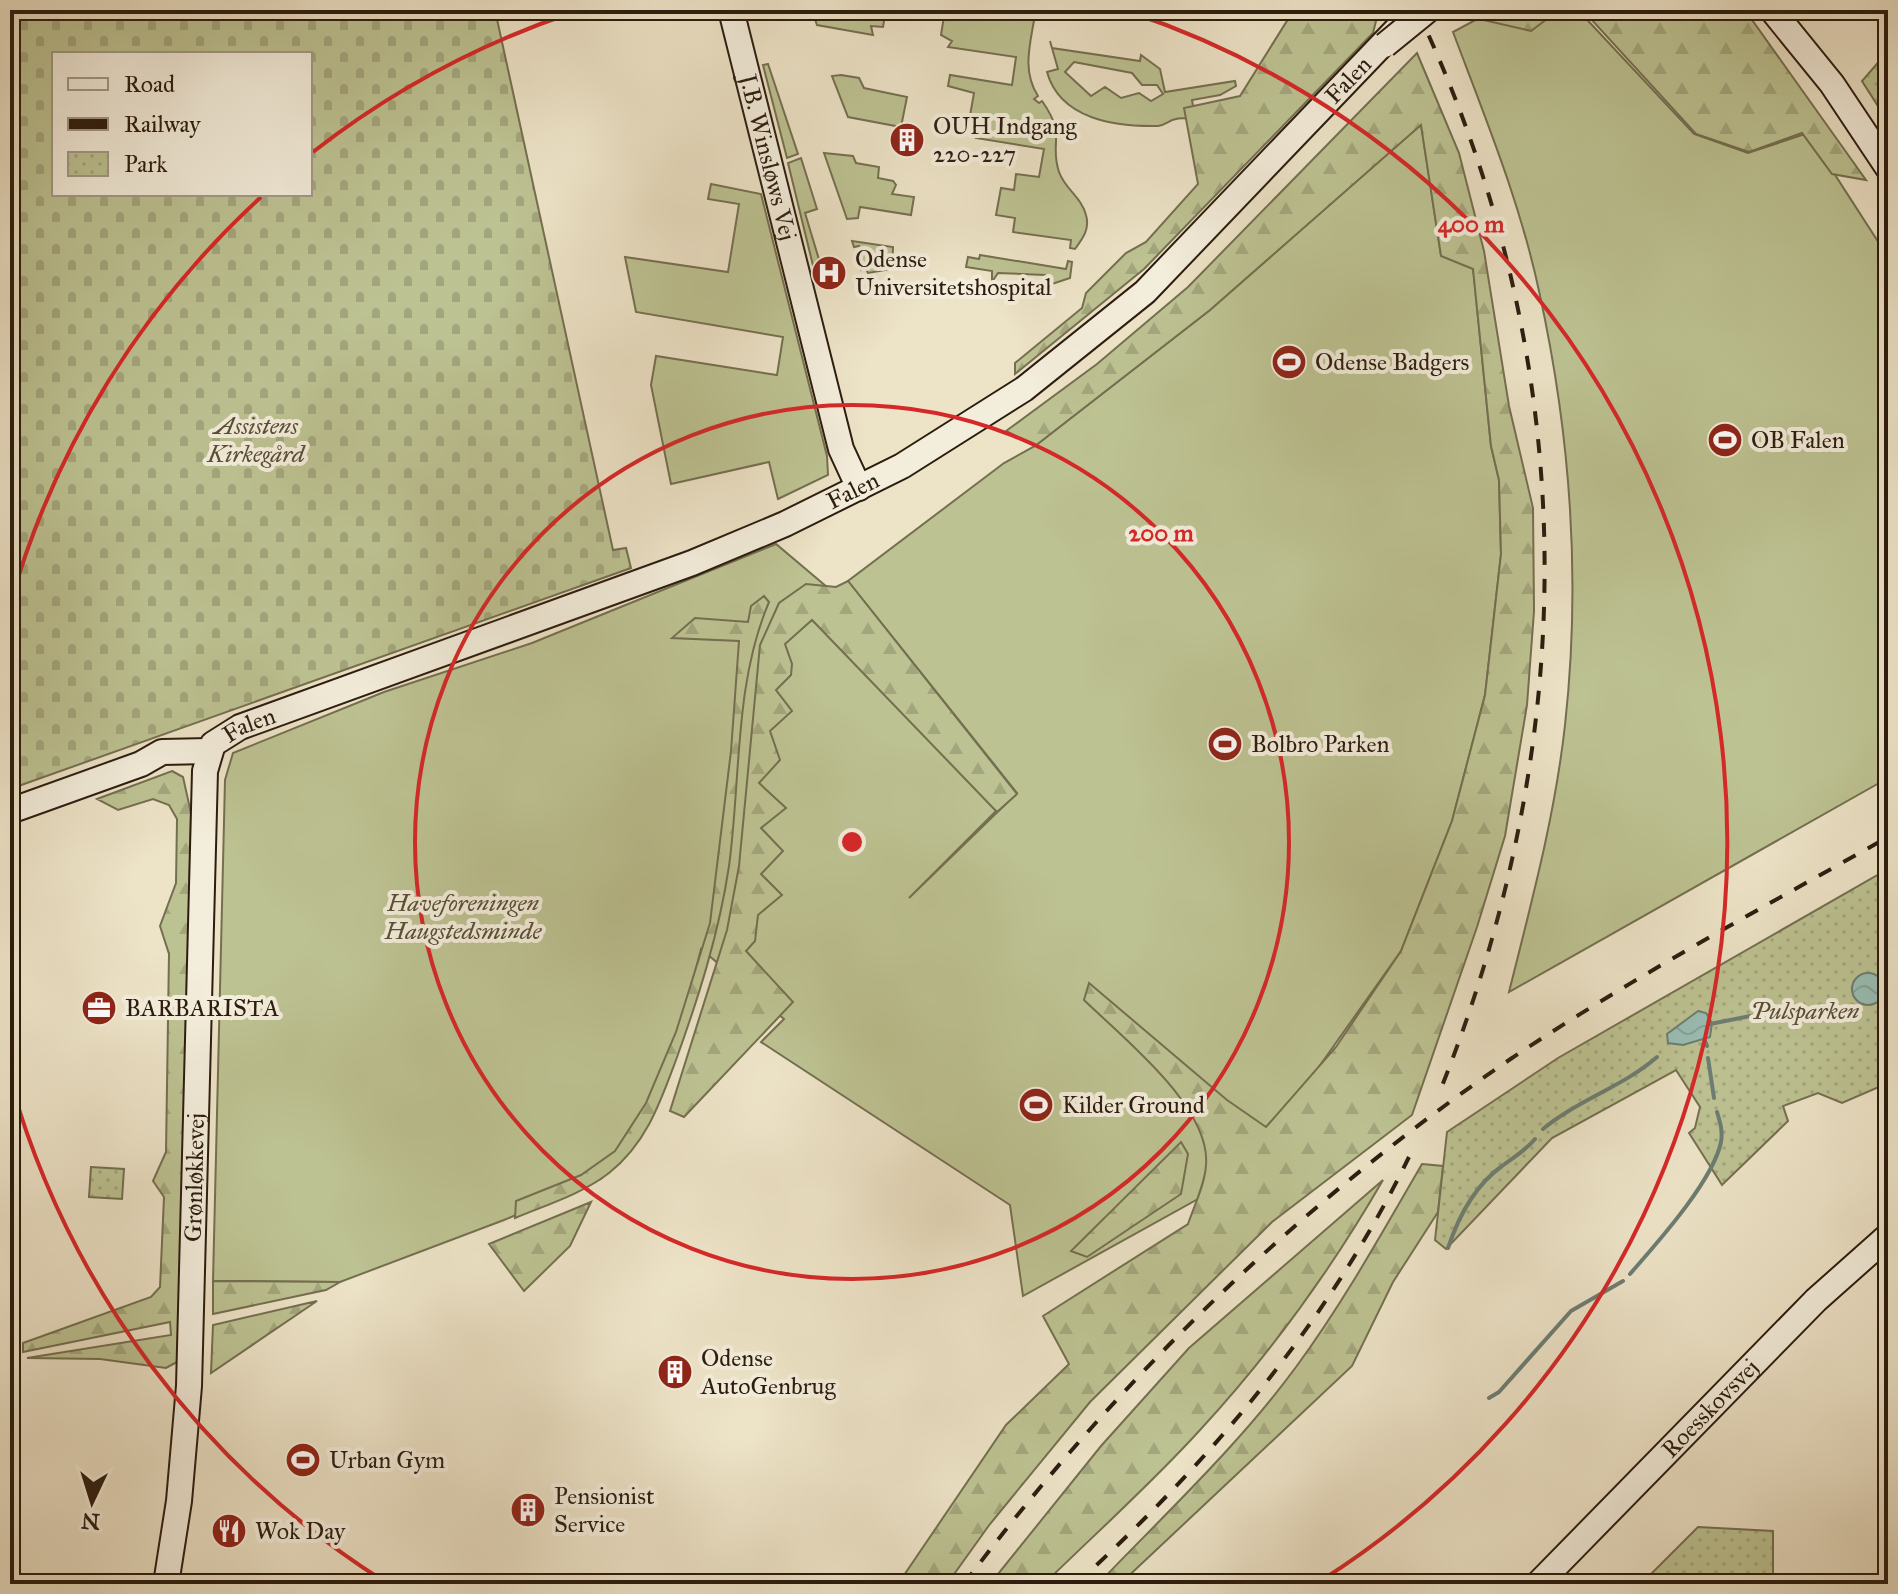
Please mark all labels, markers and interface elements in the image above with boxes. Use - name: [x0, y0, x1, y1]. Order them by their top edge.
- street label: Falen: [1318, 50, 1378, 110]
- legend: [52, 52, 312, 196]
- street label: J.B. Winsløws Vej: [732, 68, 803, 244]
- text: Road: [124, 69, 175, 99]
- text: Railway: [124, 109, 201, 139]
- place label: OUH Indgang 220-227: [933, 111, 1078, 169]
- building icon: OUH Indgang 220-227: [888, 121, 926, 159]
- text: Park: [124, 149, 168, 179]
- text: 400 m: [1438, 209, 1505, 239]
- place label: Odense Universitetshospital: [855, 244, 1052, 302]
- hospital icon: Odense Universitetshospital: [810, 254, 848, 292]
- sports icon: Odense Badgers: [1270, 343, 1308, 381]
- place label: Odense Badgers: [1315, 347, 1469, 377]
- park label: Assistens Kirkegård: [207, 411, 306, 469]
- sports icon: OB Falen: [1706, 421, 1744, 459]
- place label: OB Falen: [1751, 425, 1845, 455]
- street label: Falen: [822, 465, 884, 516]
- text: 200 m: [1128, 518, 1194, 548]
- street label: Falen: [217, 700, 280, 749]
- sports icon: Bolbro Parken: [1206, 725, 1244, 763]
- place label: Bolbro Parken: [1251, 729, 1390, 759]
- centre of rings: [838, 828, 866, 856]
- park label: Haveforeningen Haugstedsminde: [384, 888, 543, 946]
- office icon: BARBARISTA: [80, 989, 118, 1027]
- place label: BARBARISTA: [125, 993, 279, 1023]
- park label: Pulsparken: [1751, 996, 1860, 1026]
- sports icon: Kilder Ground: [1017, 1086, 1055, 1124]
- place label: Kilder Ground: [1062, 1090, 1205, 1120]
- street label: Grønløkkevej: [178, 1112, 211, 1243]
- place label: Odense AutoGenbrug: [700, 1343, 836, 1401]
- street label: Roesskovsvej: [1655, 1352, 1765, 1464]
- building icon: Odense AutoGenbrug: [656, 1353, 694, 1391]
- sports icon: Urban Gym: [284, 1441, 322, 1479]
- place label: Urban Gym: [329, 1445, 445, 1475]
- north arrow: [52, 1462, 132, 1542]
- place label: Pensionist Service: [554, 1481, 655, 1539]
- building icon: Pensionist Service: [509, 1491, 547, 1529]
- text: N: [80, 1507, 101, 1536]
- restaurant icon: Wok Day: [210, 1512, 248, 1550]
- place label: Wok Day: [255, 1516, 346, 1546]

